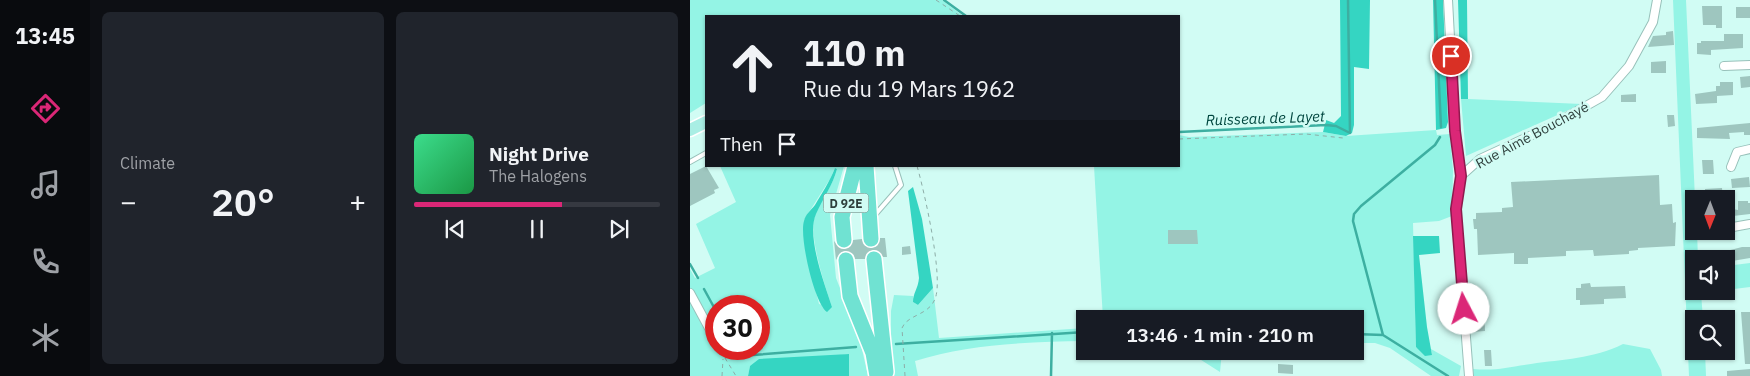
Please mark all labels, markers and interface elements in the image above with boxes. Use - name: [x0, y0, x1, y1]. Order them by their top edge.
- text: 13:45: [15, 21, 75, 50]
- text: 110 m: [803, 30, 906, 76]
- icon: ahead: [720, 35, 785, 100]
- pin: [1430, 35, 1472, 77]
- icon: arrive: [1437, 42, 1465, 70]
- text: Rue du 19 Mars 1962: [803, 74, 1015, 103]
- icon: directions: [28, 91, 63, 126]
- street label: Rue Aimé Bouchayé: [1472, 97, 1592, 172]
- water label: Ruisseau de Layet: [1205, 106, 1326, 130]
- icon: arrive: [773, 130, 801, 158]
- text: Then: [720, 132, 763, 156]
- text: Night Drive: [489, 142, 589, 166]
- text: Climate: [120, 153, 175, 173]
- text: The Halogens: [489, 166, 587, 186]
- icon: music: [28, 167, 63, 202]
- text: 20°: [211, 177, 275, 226]
- text: −: [120, 183, 137, 220]
- text: +: [349, 183, 366, 220]
- north arrow: [1685, 190, 1735, 240]
- map controls: [1685, 190, 1735, 360]
- road number: D 92E: [824, 194, 868, 212]
- icon: previous: [441, 215, 469, 243]
- icon: pause: [523, 215, 551, 243]
- icon: next: [605, 215, 633, 243]
- icon: phone: [28, 244, 63, 279]
- button: sound: [1685, 250, 1735, 300]
- position arrow: [1437, 282, 1489, 334]
- speed limit sign: 30: [705, 295, 770, 360]
- button: search: [1685, 310, 1735, 360]
- icon: climate: [28, 320, 63, 355]
- text: 13:46 · 1 min · 210 m: [1126, 323, 1314, 347]

